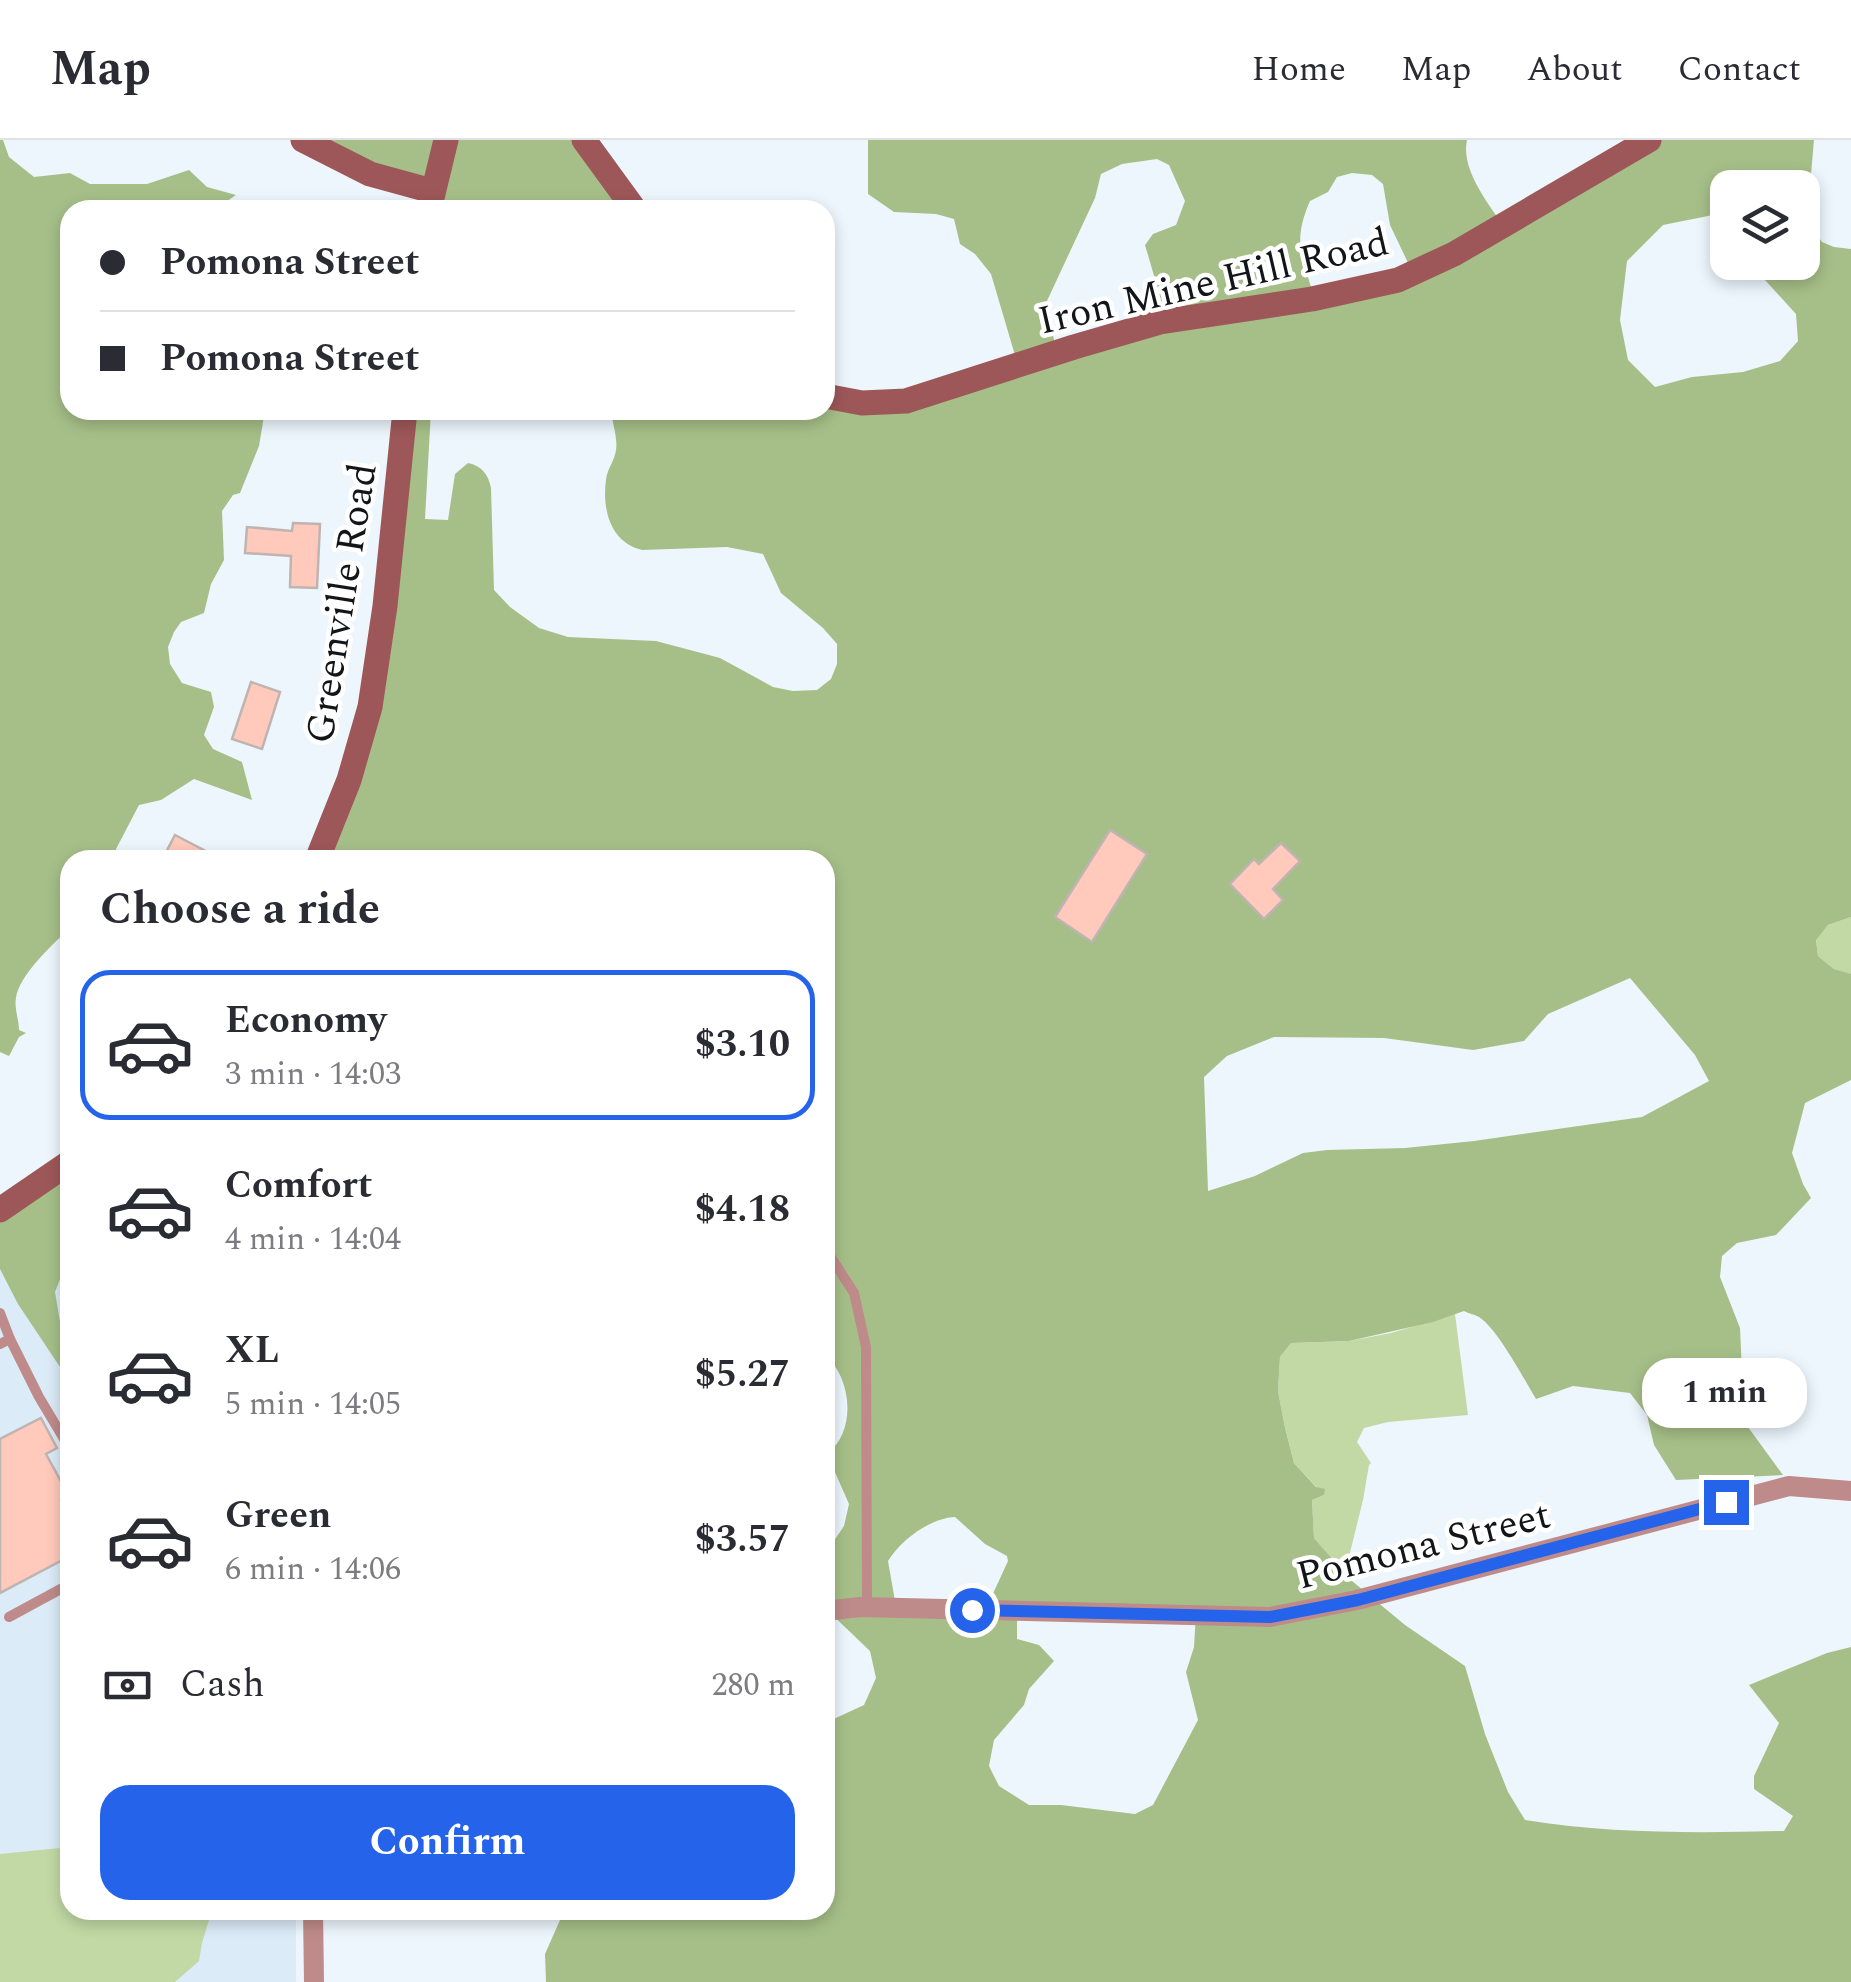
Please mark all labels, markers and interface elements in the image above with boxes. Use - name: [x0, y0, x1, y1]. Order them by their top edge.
- text: Map: [50, 33, 151, 106]
- text: Home: [1252, 43, 1346, 96]
- text: Map: [1401, 43, 1471, 96]
- text: About: [1526, 43, 1623, 96]
- text: Contact: [1678, 43, 1801, 96]
- map controls: [1710, 170, 1820, 280]
- button: layers: [1710, 170, 1820, 280]
- street label: Iron Mine Hill Road: [1032, 212, 1395, 352]
- text: Pomona Street: [160, 234, 419, 292]
- text: Pomona Street: [160, 330, 419, 388]
- street label: Greenville Road: [290, 459, 395, 748]
- text: Choose a ride: [100, 875, 380, 944]
- text: Economy: [225, 992, 386, 1050]
- icon: car: [105, 1000, 195, 1090]
- text: $3.10: [695, 1016, 790, 1074]
- text: 3 min · 14:03: [225, 1050, 401, 1099]
- text: Comfort: [225, 1157, 372, 1215]
- icon: car: [105, 1165, 195, 1255]
- text: $4.18: [695, 1181, 790, 1239]
- text: 4 min · 14:04: [225, 1215, 401, 1264]
- text: XL: [225, 1322, 279, 1380]
- icon: car: [105, 1330, 195, 1420]
- text: $5.27: [695, 1346, 790, 1404]
- callout: 1 min: [1644, 1357, 1808, 1427]
- text: 1 min: [1682, 1368, 1767, 1417]
- text: 5 min · 14:05: [225, 1380, 401, 1429]
- route end: [1704, 1480, 1749, 1525]
- street label: Pomona Street: [1290, 1485, 1557, 1607]
- text: Green: [225, 1487, 332, 1545]
- icon: car: [105, 1495, 195, 1585]
- text: $3.57: [695, 1511, 790, 1569]
- text: 6 min · 14:06: [225, 1545, 401, 1594]
- route start: [950, 1588, 995, 1633]
- text: Cash: [180, 1656, 265, 1714]
- icon: cash: [100, 1658, 155, 1713]
- text: 280 m: [711, 1661, 795, 1710]
- button: Confirm: [100, 1785, 795, 1900]

